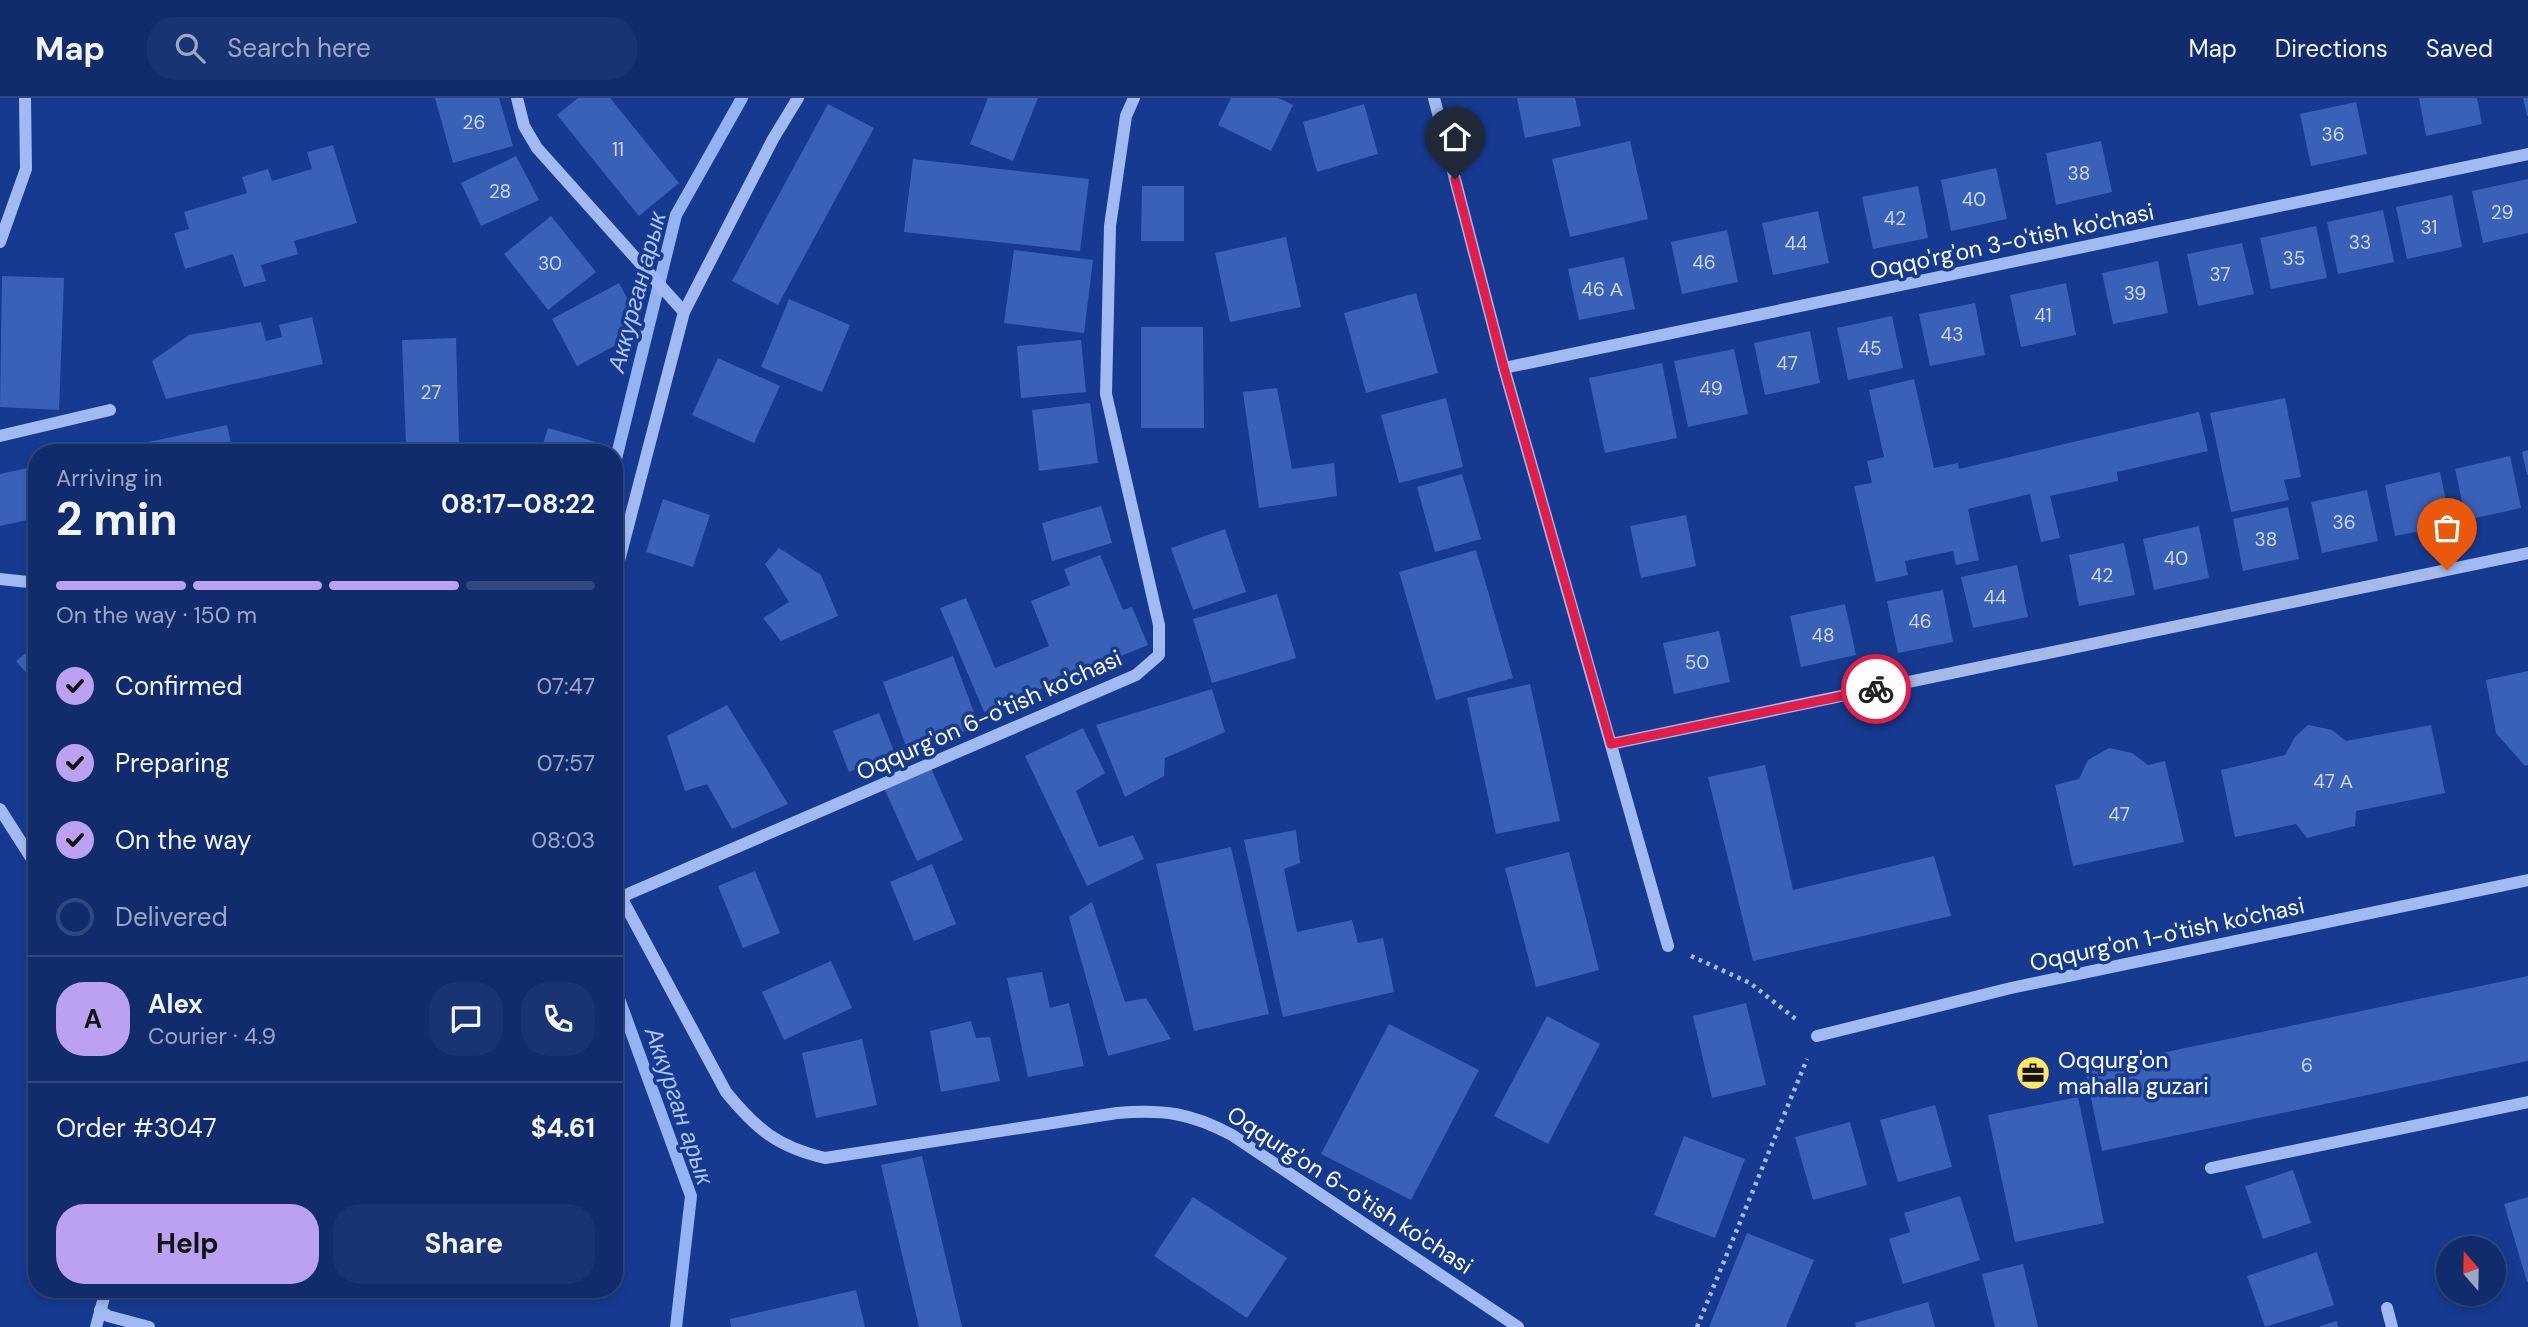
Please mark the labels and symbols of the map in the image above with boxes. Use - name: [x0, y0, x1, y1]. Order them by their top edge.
- pin: [1425, 107, 1485, 179]
- house number: 26: [463, 110, 485, 135]
- house number: 36: [2321, 122, 2345, 147]
- house number: 11: [612, 137, 624, 162]
- house number: 38: [2068, 161, 2090, 186]
- house number: 28: [489, 179, 511, 204]
- house number: 40: [1962, 187, 1986, 212]
- street label: Oqqo'rg'on 3-o'tish ko'chasi: [1867, 196, 2157, 286]
- house number: 29: [2491, 200, 2513, 225]
- house number: 42: [1884, 206, 1906, 231]
- water label: Аккурган арык: [600, 207, 673, 377]
- house number: 31: [2421, 215, 2437, 240]
- house number: 33: [2349, 230, 2371, 255]
- house number: 44: [1784, 231, 1808, 256]
- house number: 35: [2283, 246, 2305, 271]
- house number: 46: [1692, 250, 1716, 275]
- house number: 30: [538, 251, 562, 276]
- house number: 37: [2209, 262, 2231, 287]
- house number: 46 А: [1581, 277, 1623, 302]
- house number: 39: [2124, 281, 2146, 306]
- house number: 41: [2034, 303, 2052, 328]
- house number: 43: [1941, 322, 1963, 347]
- house number: 45: [1858, 336, 1882, 361]
- house number: 47: [1776, 351, 1798, 376]
- house number: 49: [1699, 376, 1723, 401]
- house number: 27: [421, 380, 441, 405]
- pin: [2417, 498, 2477, 570]
- house number: 36: [2332, 510, 2356, 535]
- house number: 38: [2255, 527, 2277, 552]
- house number: 40: [2164, 546, 2188, 571]
- house number: 42: [2091, 563, 2113, 588]
- house number: 44: [1983, 585, 2007, 610]
- house number: 46: [1908, 609, 1932, 634]
- house number: 48: [1811, 623, 1835, 648]
- street label: Oqqurg'on 6-o'tish ko'chasi: [852, 643, 1126, 787]
- house number: 50: [1685, 650, 1709, 675]
- courier: [1841, 654, 1911, 724]
- house number: 47 А: [2313, 769, 2353, 794]
- house number: 47: [2108, 802, 2130, 827]
- street label: Oqqurg'on 1-o'tish ko'chasi: [2027, 890, 2307, 978]
- water label: Аккурган арык: [637, 1021, 721, 1190]
- place label: Oqqurg'on mahalla guzari: [2058, 1045, 2209, 1101]
- house number: 6: [2301, 1053, 2313, 1078]
- office icon: Oqqurg'on mahalla guzari: [2014, 1054, 2052, 1092]
- street label: Oqqurg'on 6-o'tish ko'chasi: [1221, 1099, 1479, 1281]
- north arrow: [2436, 1236, 2506, 1306]

